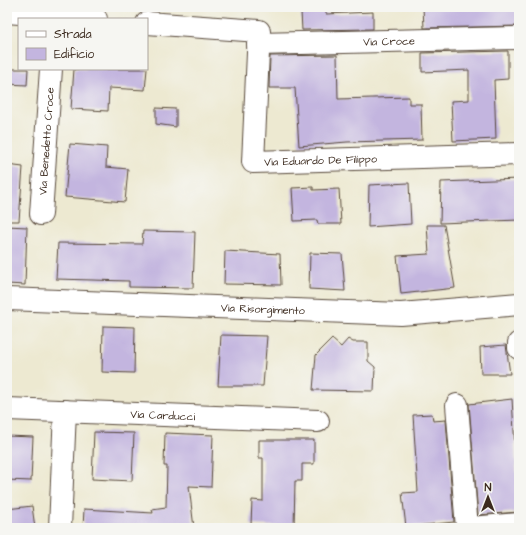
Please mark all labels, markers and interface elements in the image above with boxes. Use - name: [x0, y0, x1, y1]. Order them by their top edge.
- legend: [18, 18, 148, 70]
- text: Strada: [54, 26, 92, 43]
- street label: Via Croce: [363, 33, 415, 49]
- text: Edificio: [54, 46, 94, 63]
- street label: Via Benedetto Croce: [35, 87, 57, 196]
- street label: Via Eduardo De Filippo: [264, 151, 378, 169]
- street label: Via Risorgimento: [221, 300, 306, 318]
- street label: Via Carducci: [130, 406, 196, 424]
- north arrow: [468, 477, 508, 517]
- text: N: [485, 480, 492, 495]

